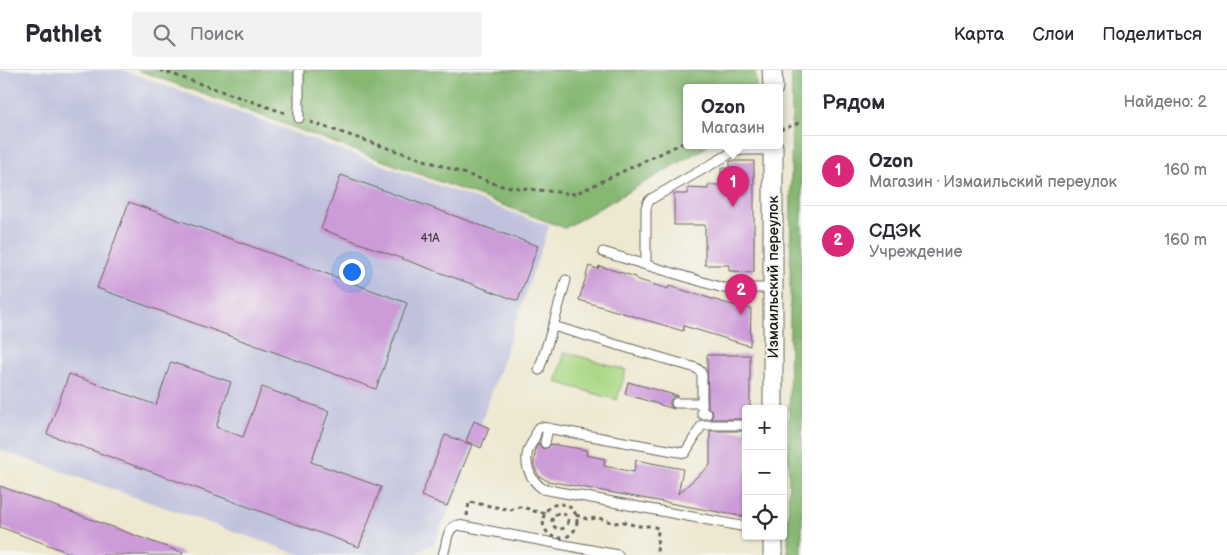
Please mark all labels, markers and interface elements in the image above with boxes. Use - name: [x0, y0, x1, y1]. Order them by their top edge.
- search box: [132, 12, 482, 57]
- text: Pathlet: [25, 20, 102, 49]
- icon: search: [150, 21, 178, 49]
- text: Поиск: [190, 23, 244, 46]
- text: Карта: [954, 24, 1004, 45]
- text: Слои: [1032, 24, 1074, 45]
- text: Поделиться: [1102, 24, 1202, 45]
- popup: [683, 84, 783, 149]
- text: Рядом: [822, 90, 885, 115]
- text: Найдено: 2: [1123, 93, 1207, 112]
- text: Ozon: [701, 96, 745, 119]
- text: Магазин: [701, 119, 765, 138]
- text: Ozon: [869, 150, 913, 173]
- text: 1: [835, 161, 841, 180]
- text: 160 m: [1164, 161, 1207, 180]
- pin: 1: [717, 166, 749, 207]
- text: Магазин · Измаильский переулок: [869, 173, 1117, 192]
- street label: Измаильский переулок: [764, 196, 783, 358]
- text: СДЭК: [869, 220, 921, 243]
- house number: 41А: [420, 231, 440, 246]
- text: 2: [833, 231, 843, 250]
- text: 160 m: [1164, 231, 1207, 250]
- text: Учреждение: [869, 243, 962, 262]
- your location: [339, 259, 365, 285]
- pin: 2: [725, 274, 757, 315]
- map controls: [742, 405, 787, 540]
- button: +: [742, 405, 787, 450]
- button: −: [742, 450, 787, 495]
- button: locate: [742, 495, 787, 540]

